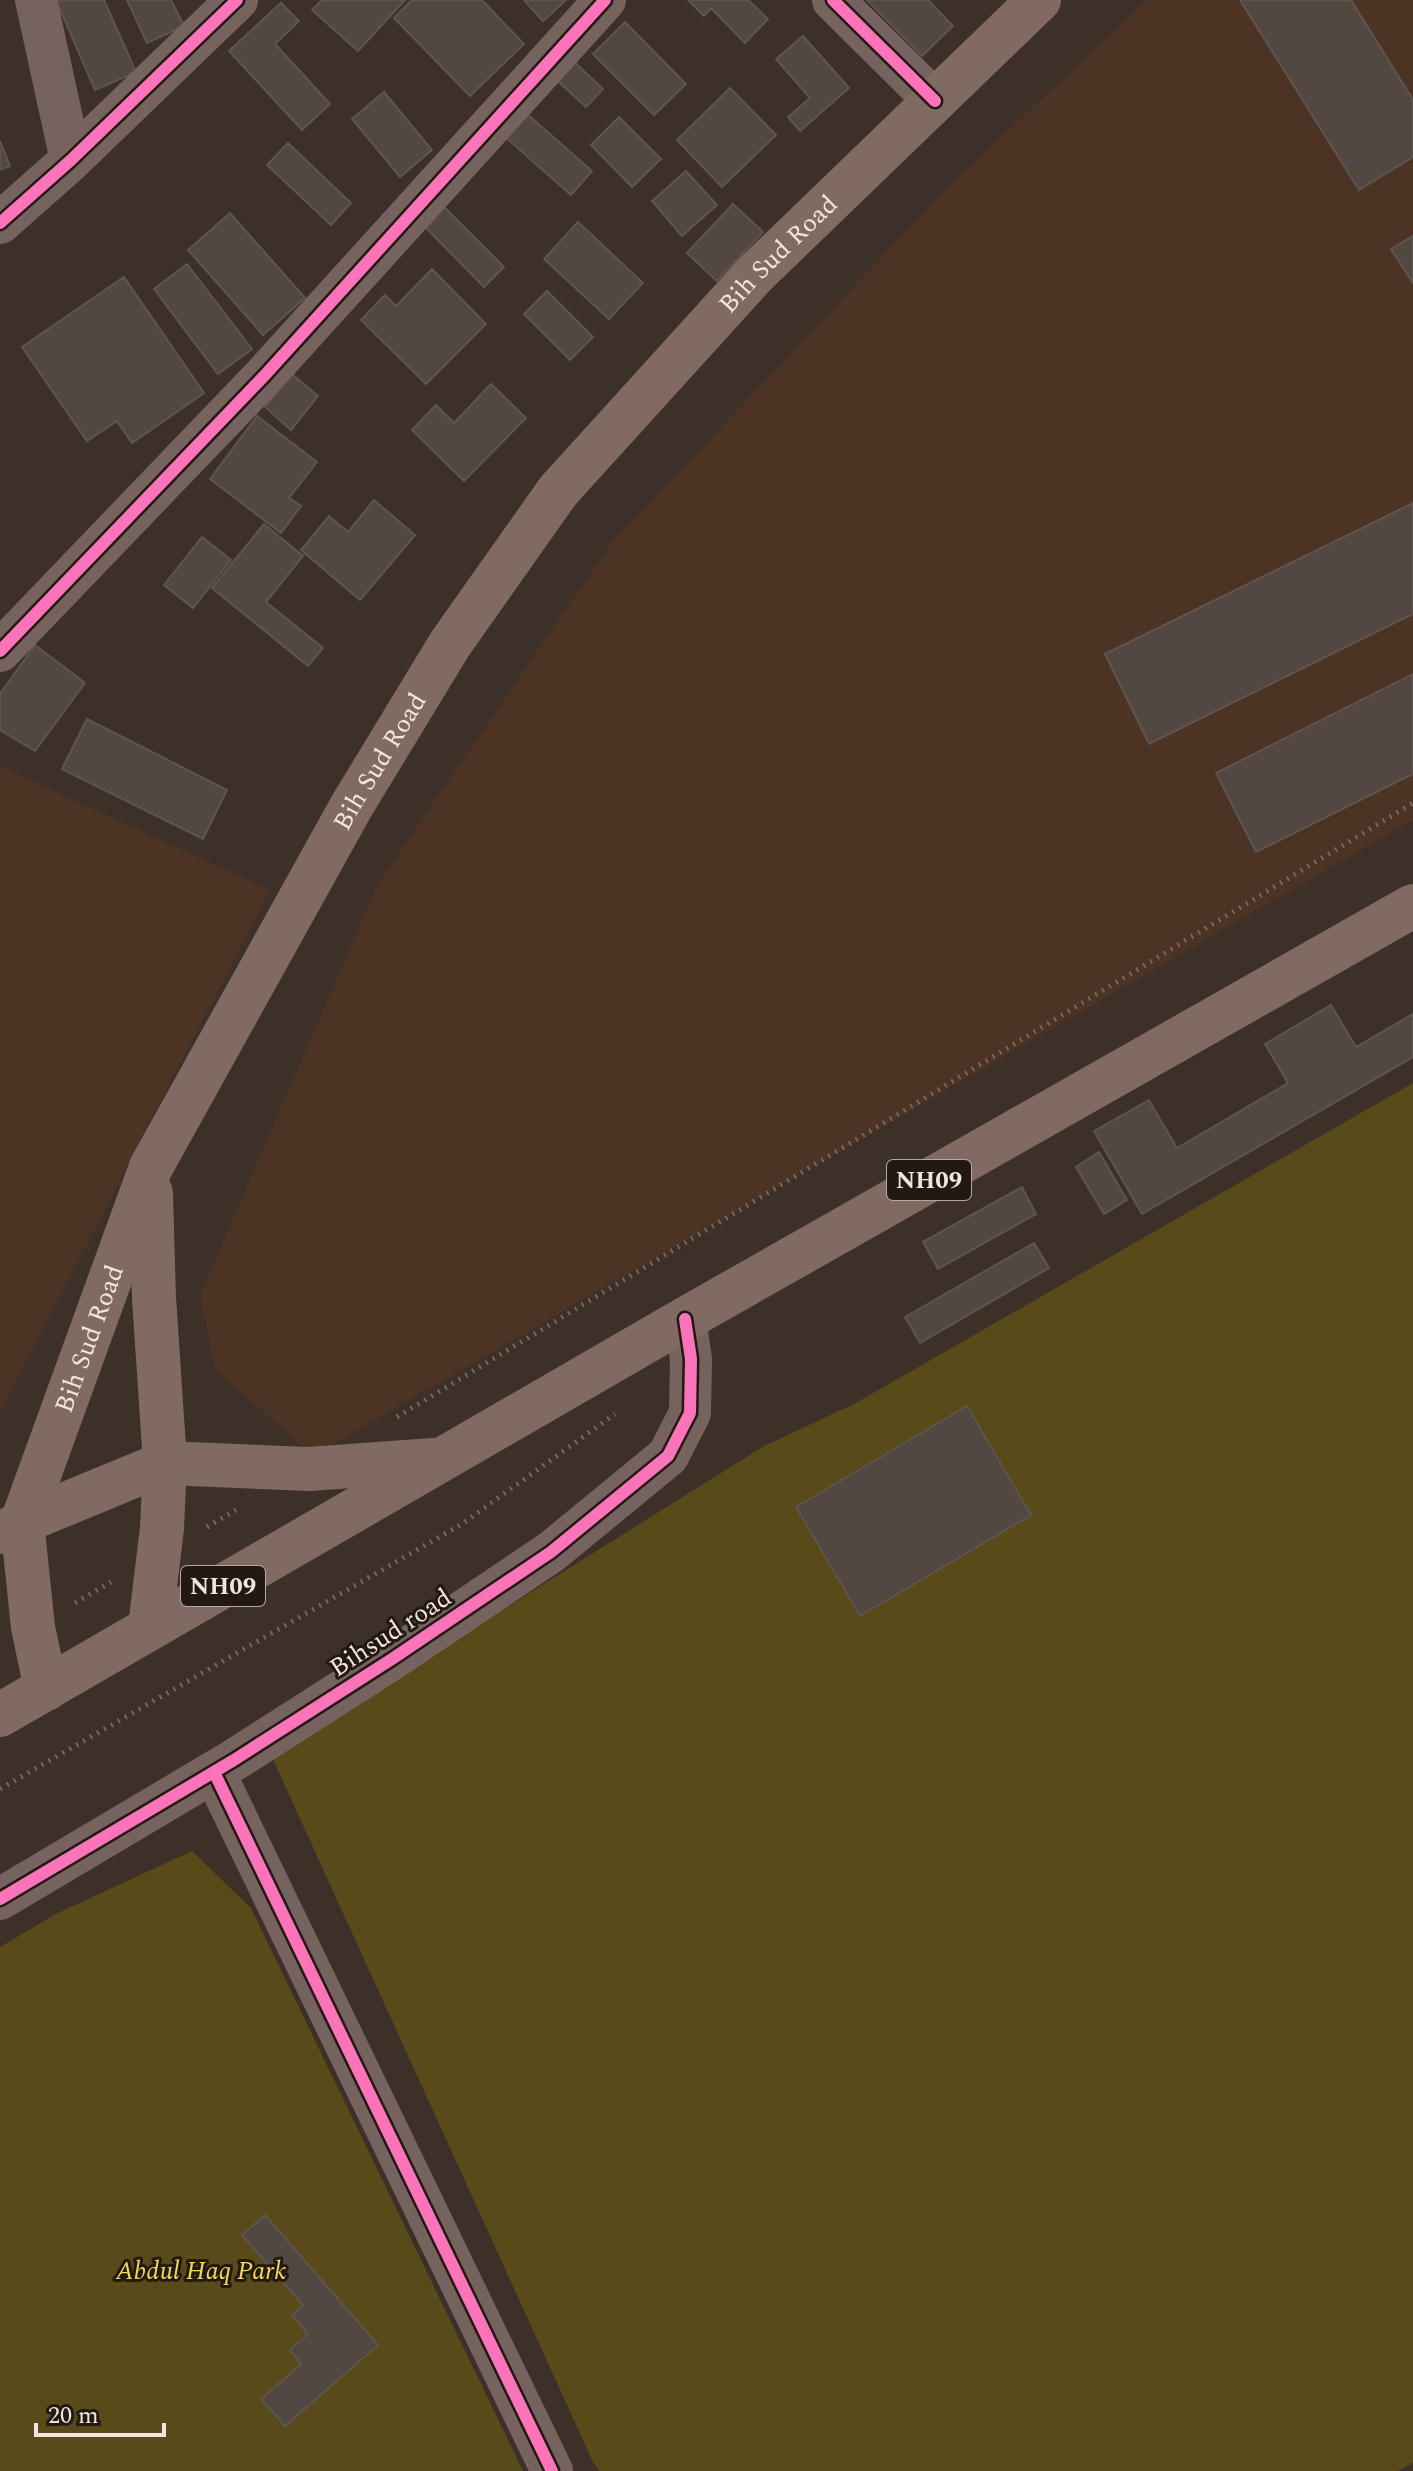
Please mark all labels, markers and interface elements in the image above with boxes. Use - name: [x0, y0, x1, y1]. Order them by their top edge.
- street label: Bih Sud Road: [709, 185, 847, 323]
- street label: Bih Sud Road: [323, 685, 437, 838]
- road number: NH09: [887, 1160, 971, 1200]
- street label: Bih Sud Road: [44, 1259, 135, 1419]
- road number: NH09: [181, 1566, 265, 1606]
- street label: Bihsud road: [321, 1578, 460, 1687]
- park label: Abdul Haq Park: [115, 2251, 286, 2291]
- scale bar: [36, 2387, 164, 2437]
- text: 20 m: [48, 2398, 99, 2434]

